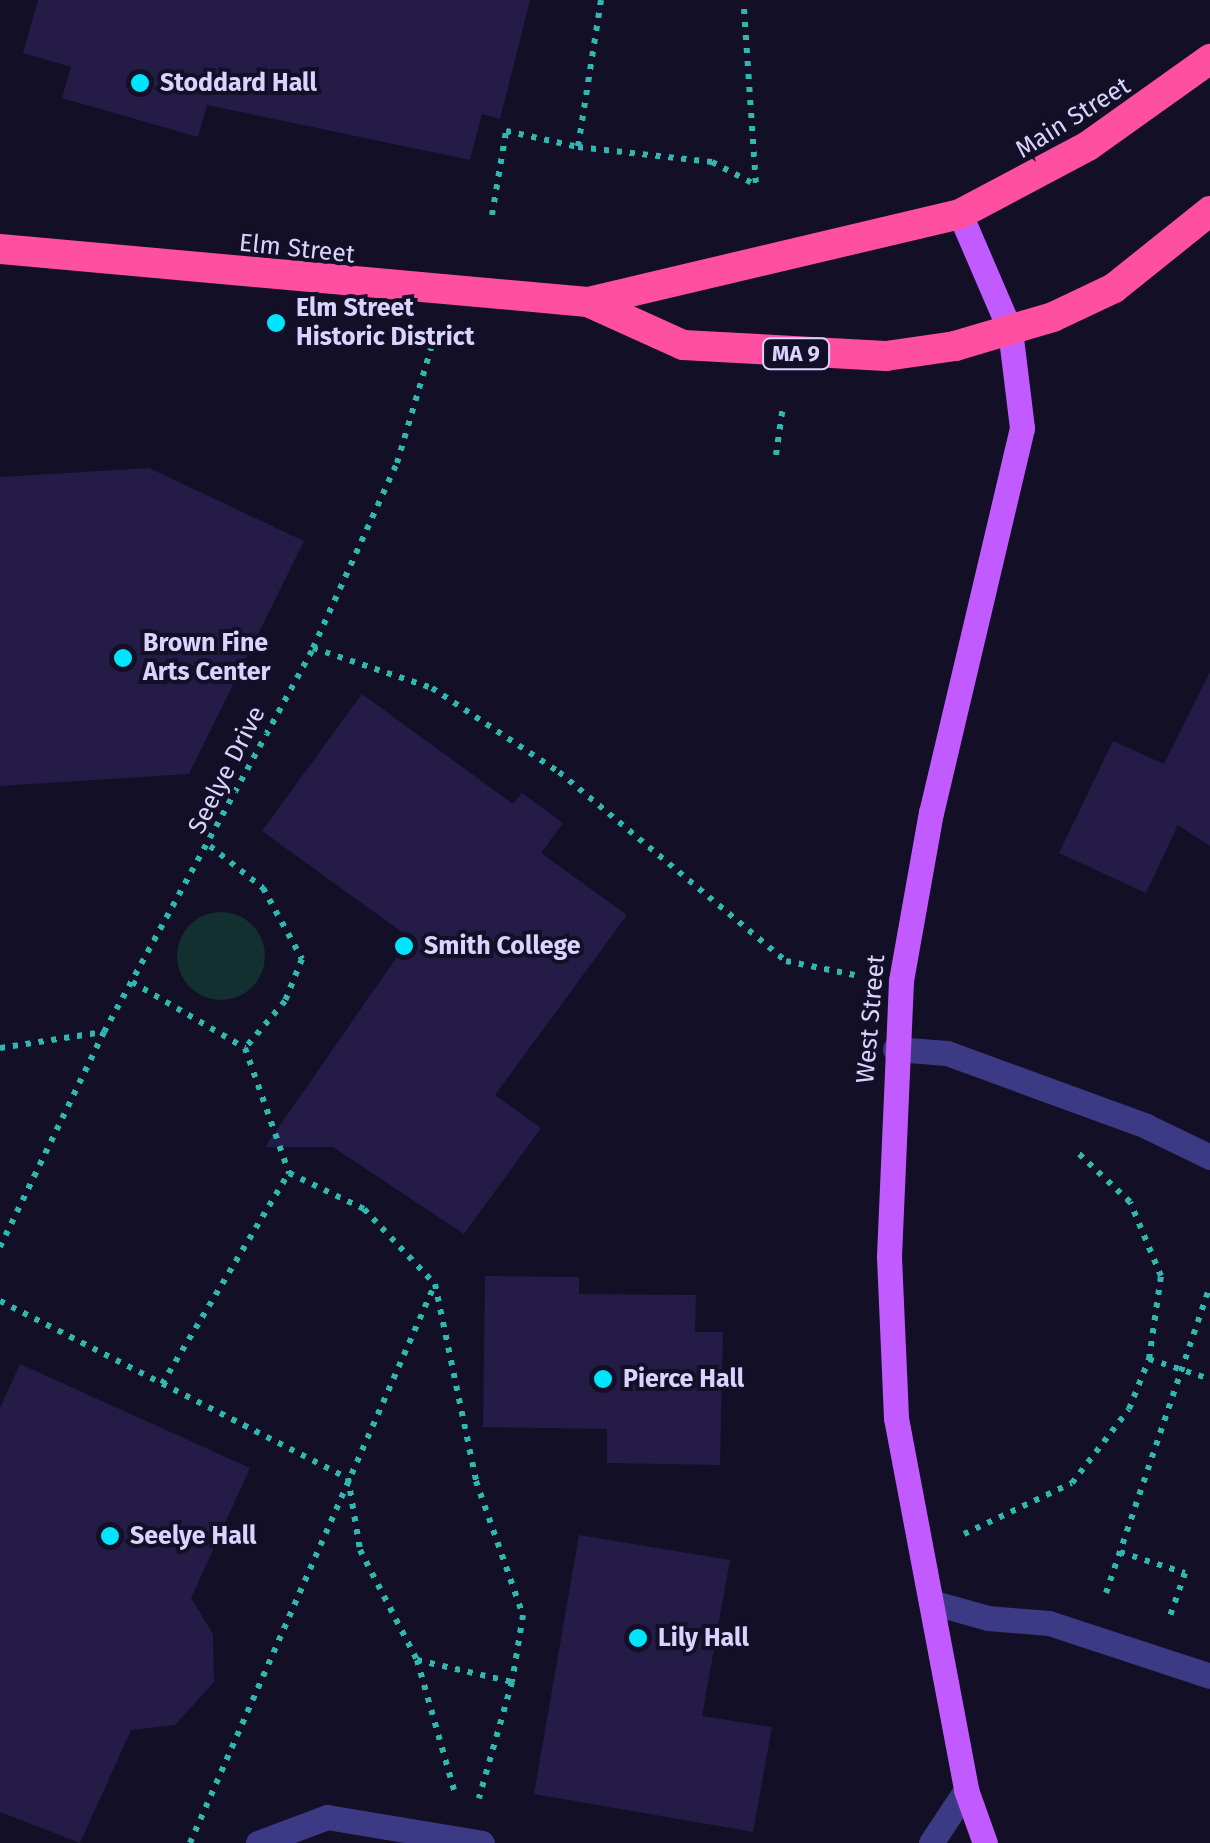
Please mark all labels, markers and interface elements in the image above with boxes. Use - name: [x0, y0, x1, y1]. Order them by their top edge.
- place label: Stoddard Hall: [160, 68, 317, 98]
- street label: Main Street: [1010, 71, 1136, 165]
- marker: Stoddard Hall: [129, 72, 151, 94]
- street label: Elm Street: [238, 228, 356, 270]
- place label: Elm Street Historic District: [296, 294, 474, 353]
- marker: Elm Street Historic District: [265, 312, 287, 334]
- road number: MA 9: [761, 337, 831, 371]
- place label: Brown Fine Arts Center: [143, 629, 271, 688]
- marker: Brown Fine Arts Center: [112, 647, 134, 669]
- street label: Seelye Drive: [182, 701, 272, 839]
- place label: Smith College: [424, 931, 580, 961]
- marker: Smith College: [393, 935, 415, 957]
- street label: West Street: [850, 953, 892, 1085]
- place label: Pierce Hall: [623, 1364, 744, 1394]
- marker: Pierce Hall: [592, 1368, 614, 1390]
- place label: Seelye Hall: [130, 1521, 256, 1551]
- marker: Seelye Hall: [99, 1525, 121, 1547]
- place label: Lily Hall: [658, 1623, 749, 1653]
- marker: Lily Hall: [627, 1627, 649, 1649]

